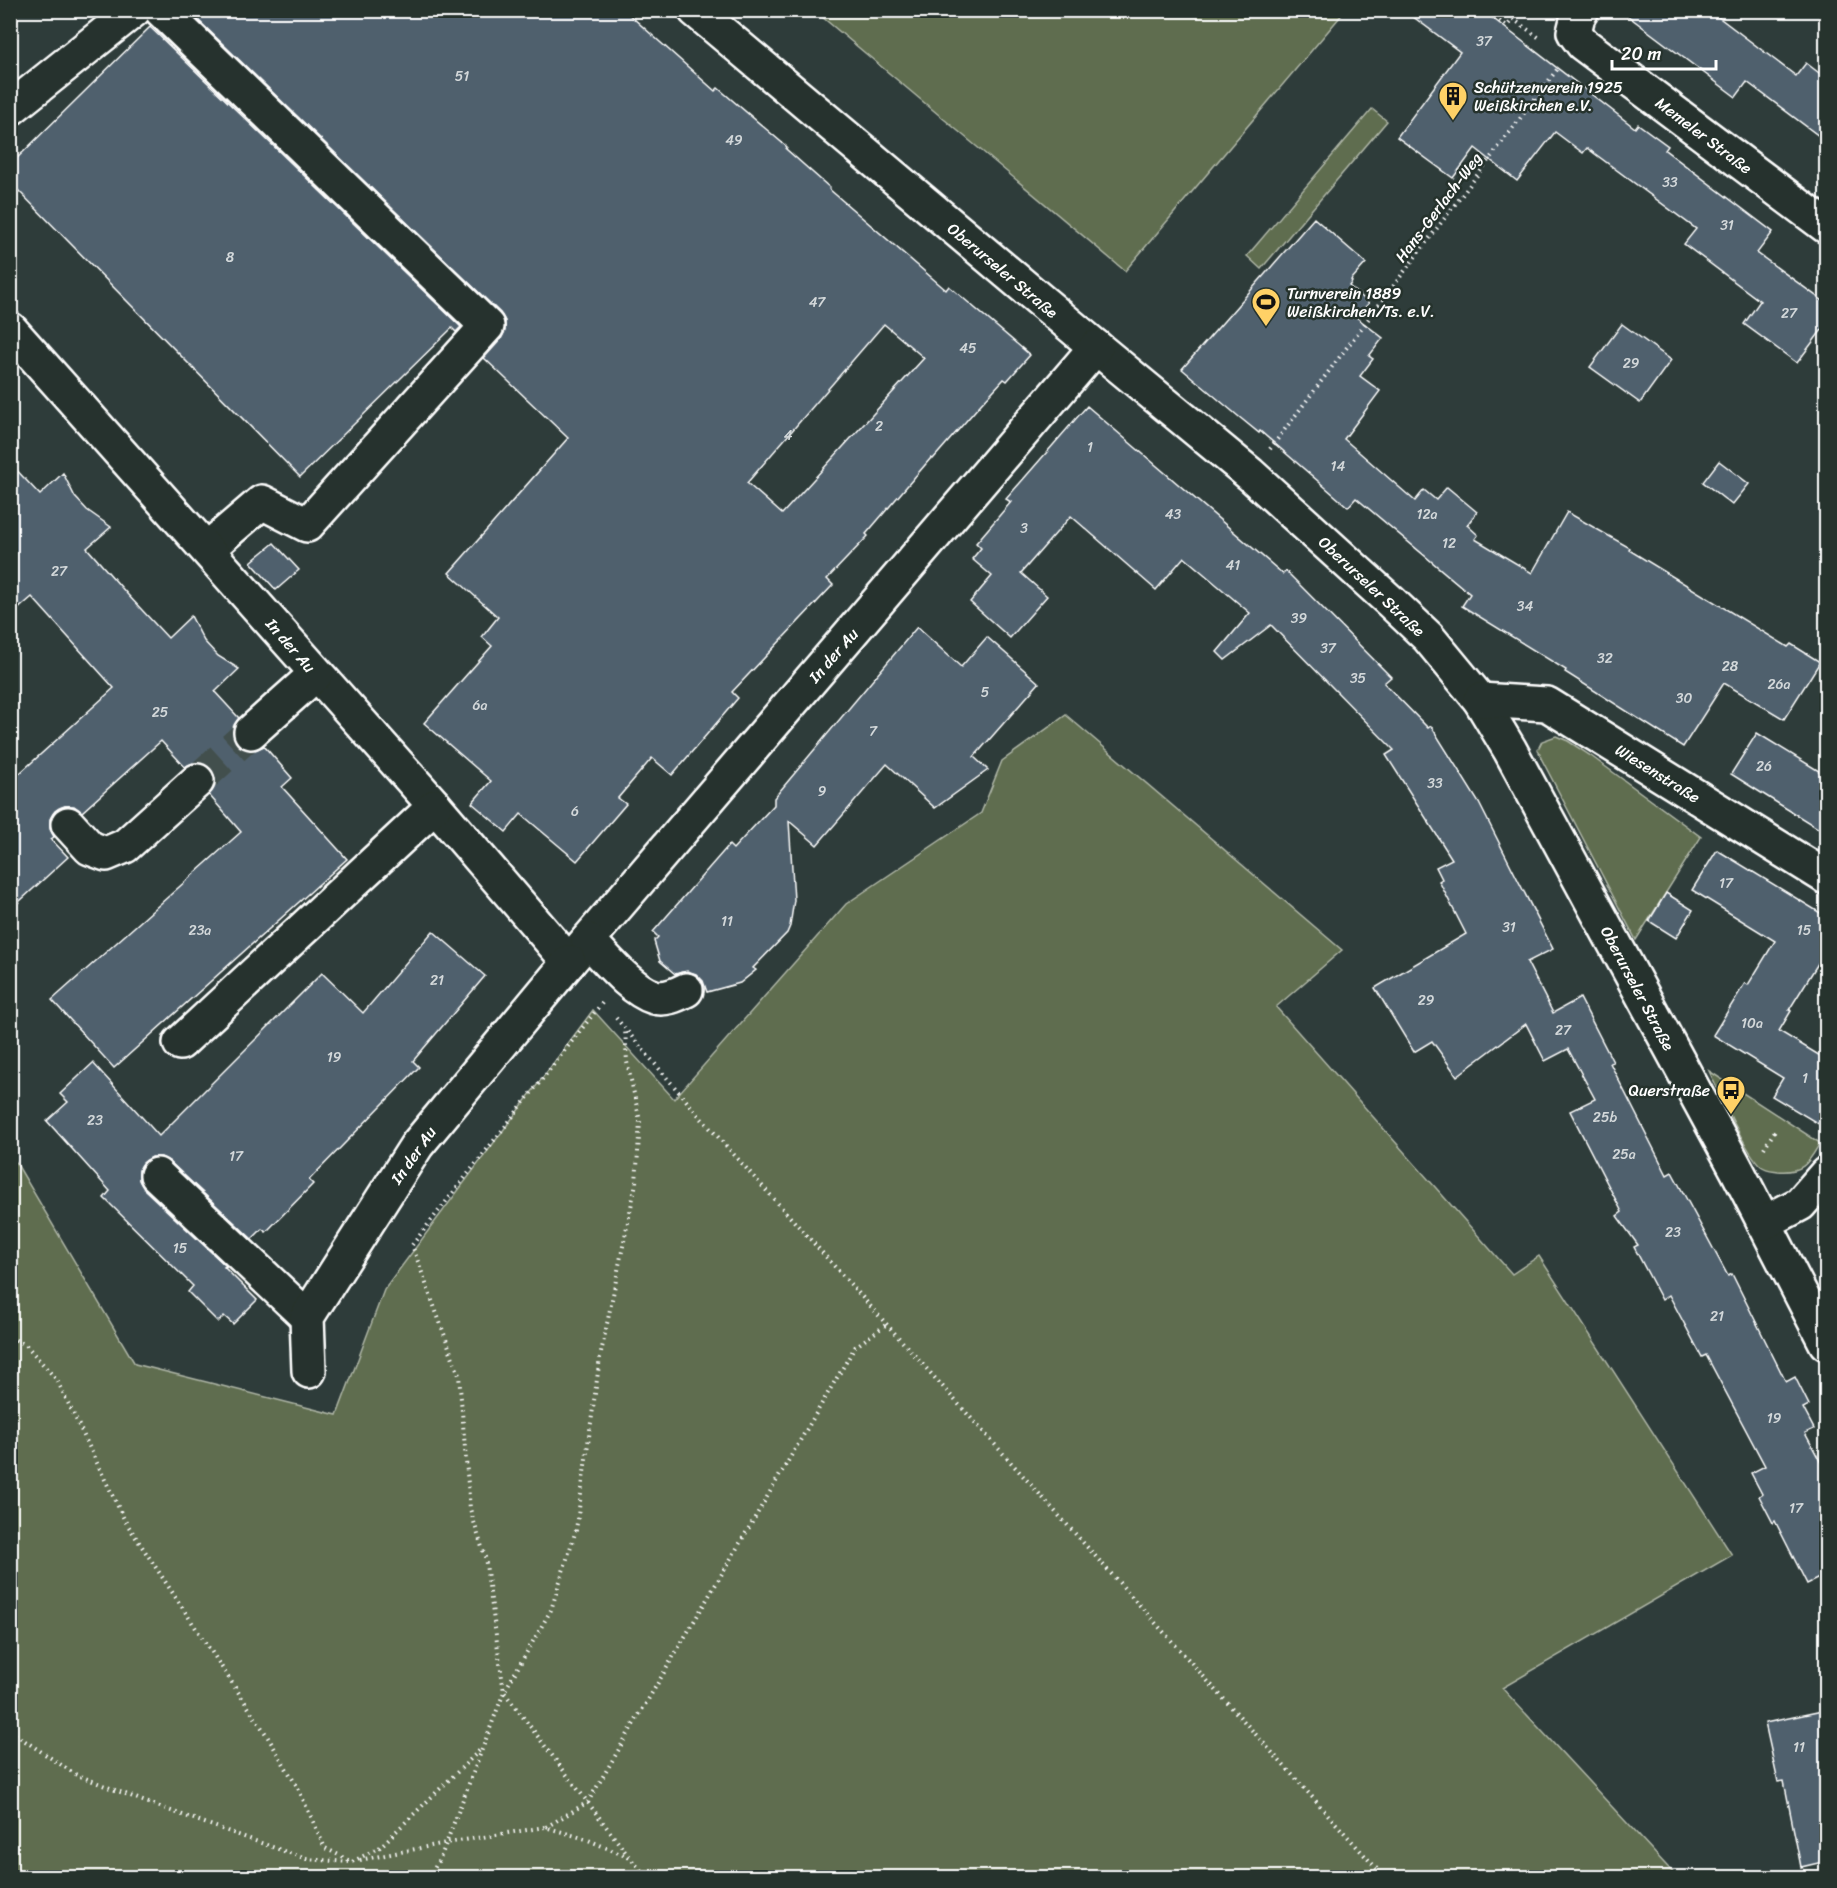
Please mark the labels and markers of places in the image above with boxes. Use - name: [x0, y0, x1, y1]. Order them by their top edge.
- place label: Schützenverein 1925 Weißkirchen e.V.: [1474, 73, 1623, 120]
- building icon: Schützenverein 1925 Weißkirchen e.V.: [1437, 80, 1469, 122]
- place label: Turnverein 1889 Weißkirchen/Ts. e.V.: [1287, 279, 1435, 326]
- sports icon: Turnverein 1889 Weißkirchen/Ts. e.V.: [1250, 286, 1282, 328]
- bus stop icon: Querstraße: [1715, 1074, 1747, 1116]
- place label: Querstraße: [1629, 1076, 1710, 1105]

